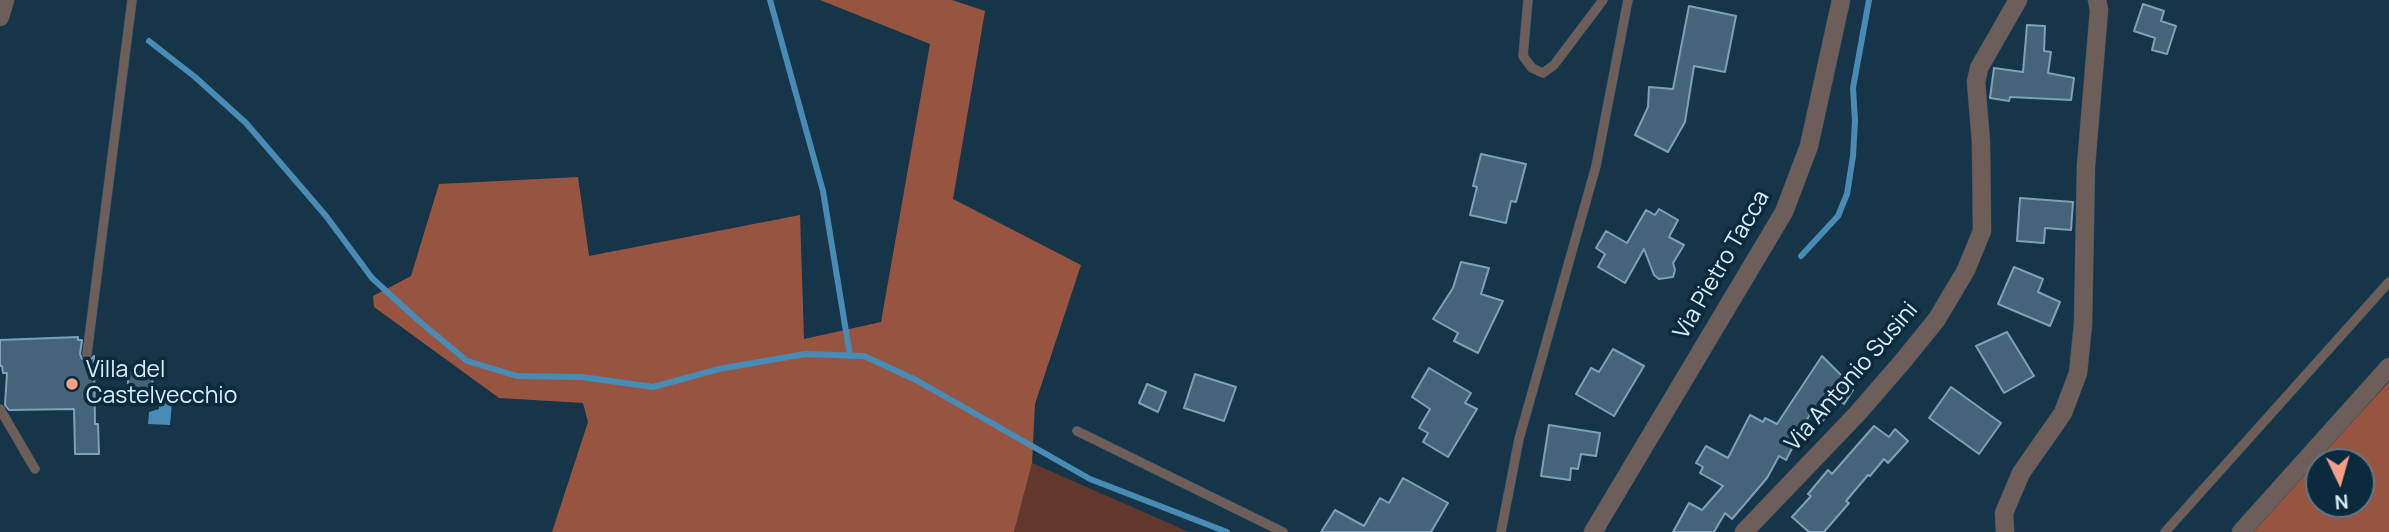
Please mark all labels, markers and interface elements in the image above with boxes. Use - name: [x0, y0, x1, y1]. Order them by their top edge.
- street label: Via Pietro Tacca: [1668, 186, 1776, 344]
- street label: Via Antonio Susini: [1780, 297, 1924, 457]
- place label: Villa del Castelvecchio: [86, 357, 237, 411]
- marker: Villa del Castelvecchio: [64, 376, 80, 392]
- north arrow: [2305, 448, 2375, 518]
- text: N: [2334, 488, 2350, 515]

